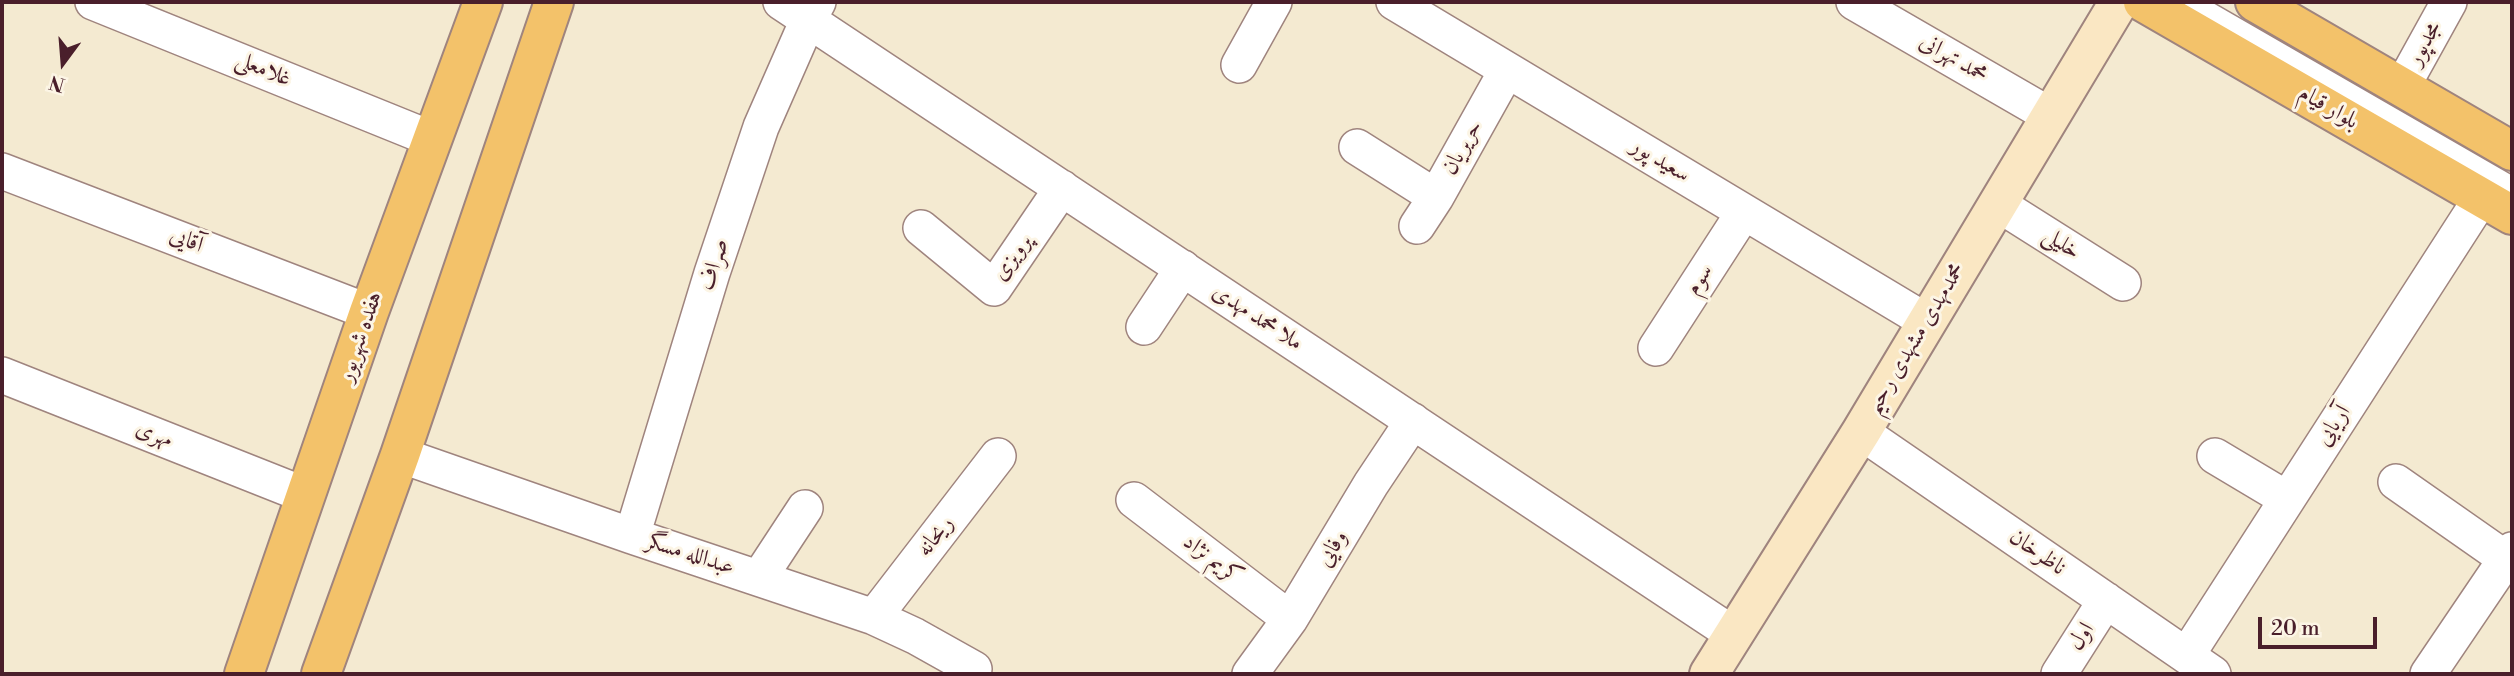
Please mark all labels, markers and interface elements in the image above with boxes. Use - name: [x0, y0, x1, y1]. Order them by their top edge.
- street label: مجدپور: [2402, 17, 2448, 71]
- north arrow: [28, 28, 98, 98]
- street label: محمد تهرانی: [1914, 28, 1992, 90]
- street label: غلامعلی: [231, 46, 295, 94]
- text: N: [47, 70, 68, 97]
- street label: بلوار قیام: [2293, 80, 2363, 136]
- street label: حریریان: [1437, 116, 1489, 180]
- street label: سعید پور: [1625, 133, 1695, 189]
- street label: آقایی: [165, 222, 207, 260]
- street label: خلیلی: [2037, 222, 2085, 266]
- street label: پرویزی: [987, 229, 1039, 287]
- street label: صراف: [694, 236, 736, 294]
- street label: محمدمهدی مشهدی رحیم: [1860, 258, 1972, 420]
- street label: سوم: [1680, 259, 1720, 301]
- street label: ملا محمد مهدی: [1207, 279, 1307, 357]
- street label: هفده شهریور: [333, 288, 389, 386]
- street label: آریایی: [2311, 400, 2357, 452]
- street label: مهری: [131, 415, 177, 455]
- street label: ریحانه: [912, 511, 960, 563]
- street label: ناظرخان: [2003, 524, 2071, 582]
- street label: وفایی: [1311, 526, 1355, 572]
- street label: عبدالله مسگر: [642, 528, 738, 582]
- street label: کریم نژاد: [1177, 529, 1247, 591]
- scale bar: [2262, 602, 2381, 646]
- text: 20 m: [2271, 616, 2320, 642]
- street label: اول: [2063, 618, 2101, 656]

